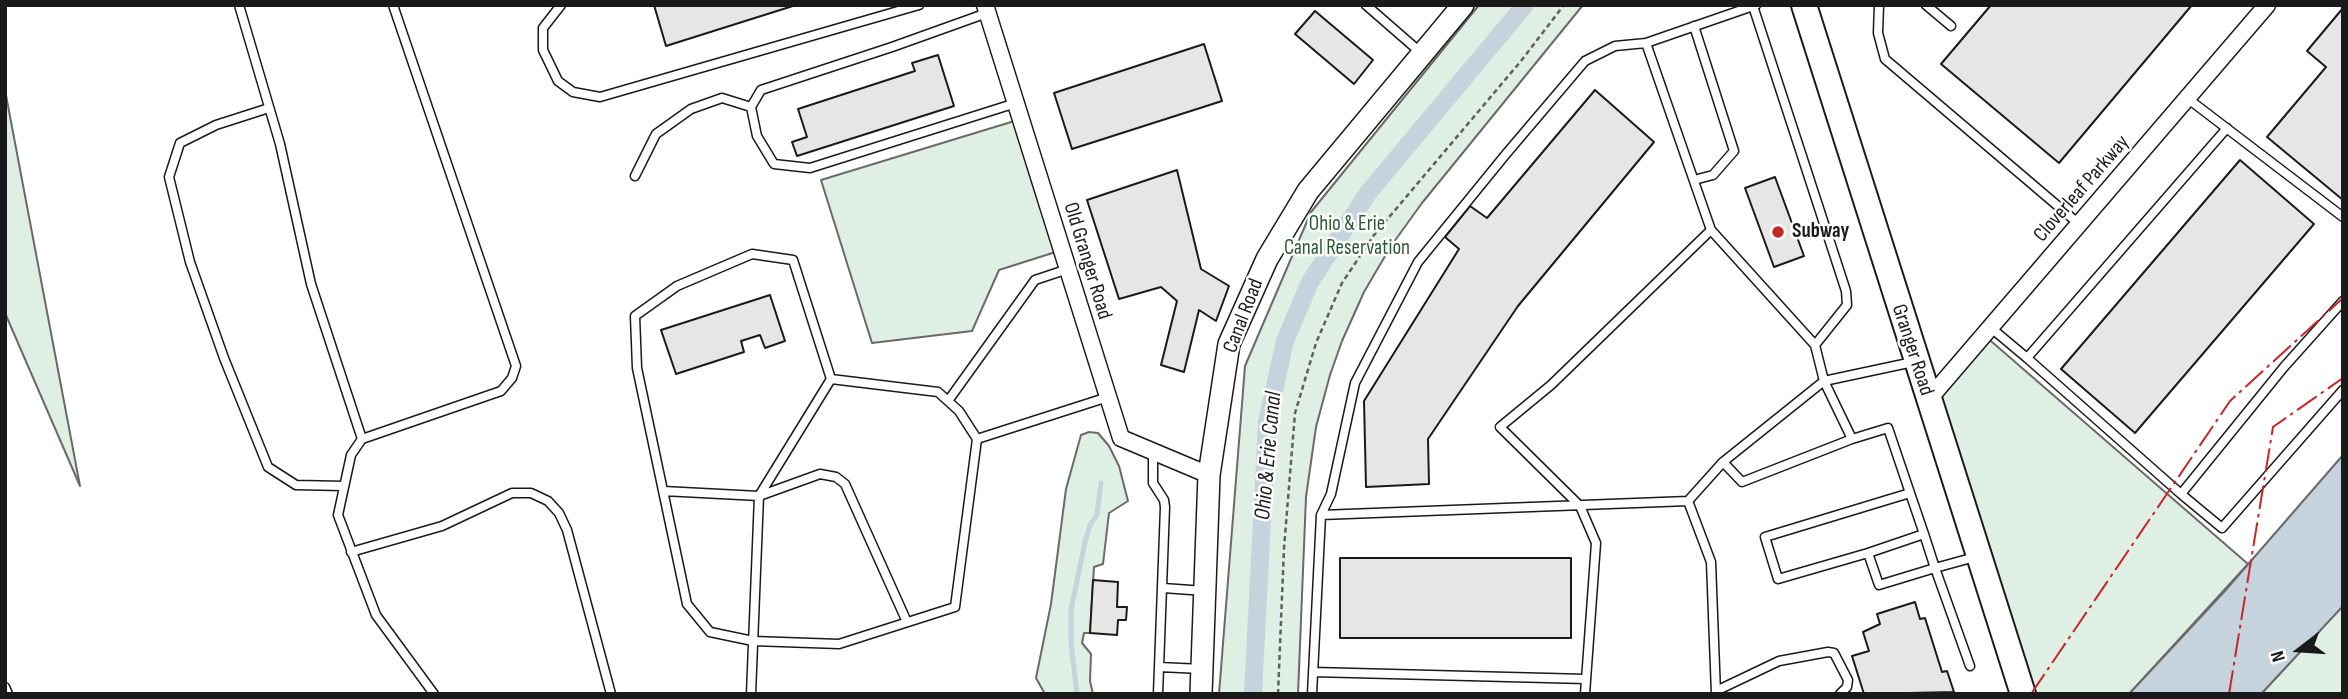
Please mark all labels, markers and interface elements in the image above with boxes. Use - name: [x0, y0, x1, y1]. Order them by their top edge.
- street label: Cloverleaf Parkway: [2029, 130, 2135, 248]
- street label: Old Granger Road: [1057, 200, 1117, 322]
- park label: Ohio & Erie Canal Reservation: [1284, 212, 1410, 262]
- place label: Subway: [1792, 219, 1849, 245]
- marker: Subway: [1770, 224, 1786, 240]
- street label: Canal Road: [1218, 275, 1270, 357]
- street label: Granger Road: [1885, 301, 1939, 399]
- water label: Ohio & Erie Canal: [1250, 391, 1288, 521]
- north arrow: [2264, 615, 2334, 685]
- text: N: [2266, 648, 2291, 665]

